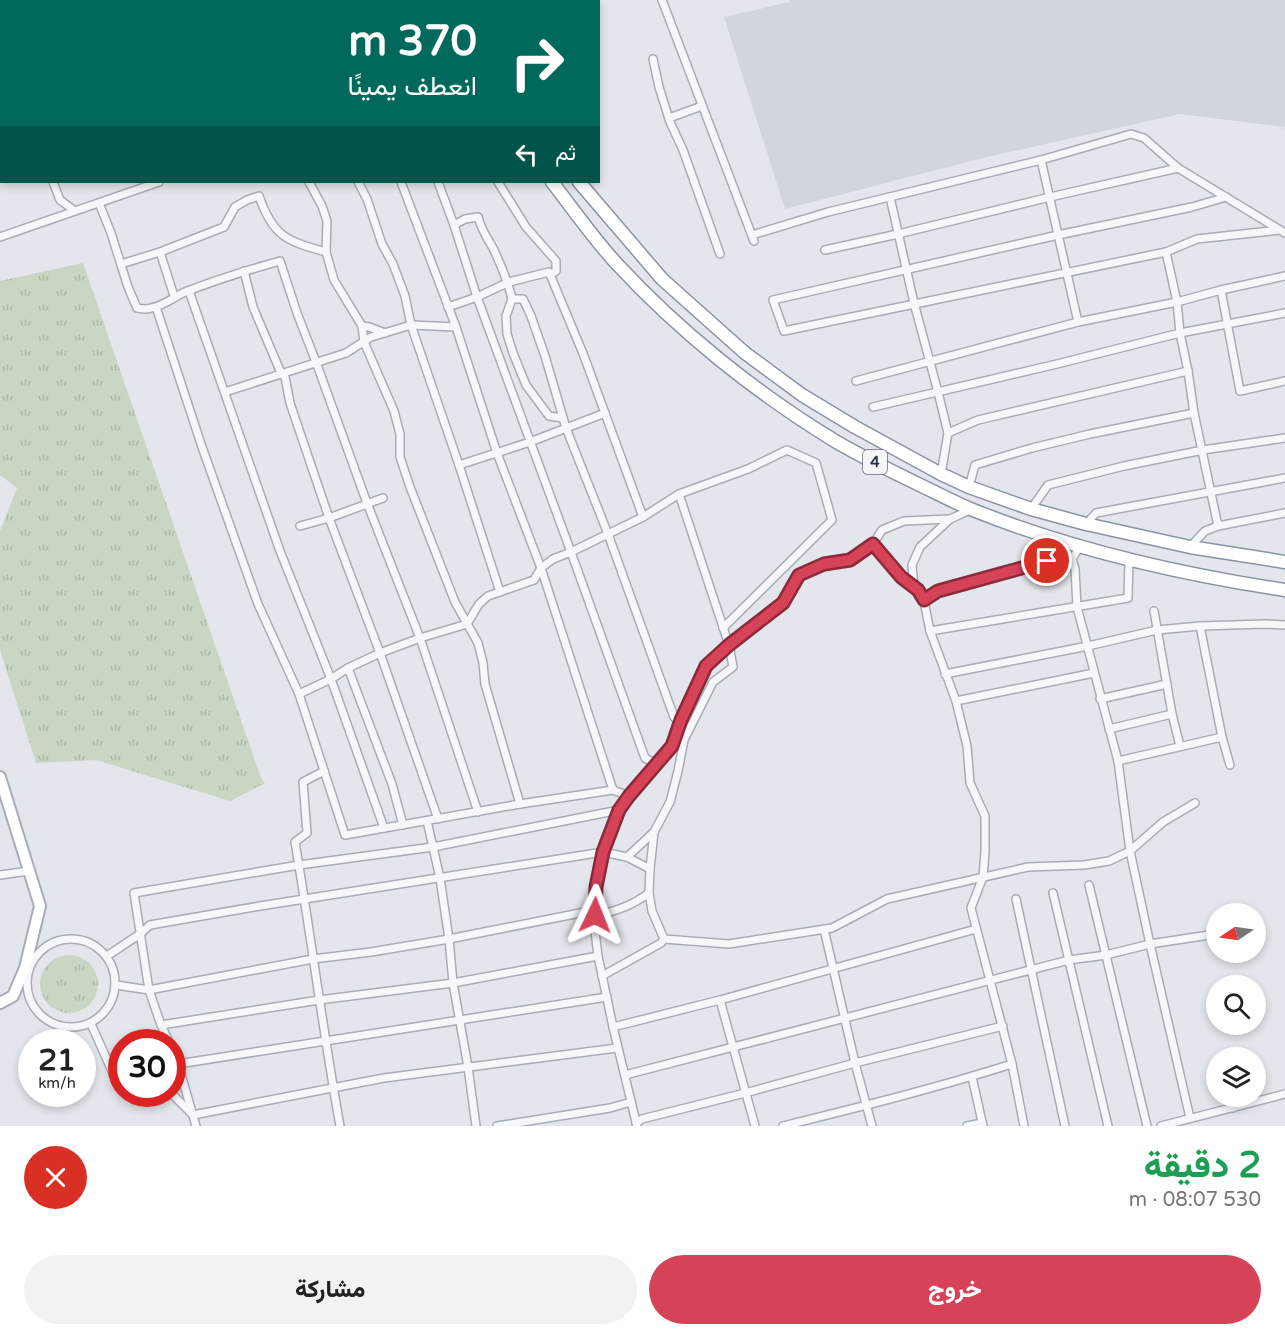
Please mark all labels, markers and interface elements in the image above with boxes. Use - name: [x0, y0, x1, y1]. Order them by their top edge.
- text: 370 m: [348, 16, 477, 67]
- icon: right: [498, 24, 576, 102]
- text: انعطف يمينًا: [347, 70, 477, 103]
- icon: left: [510, 138, 543, 171]
- text: ثم: [555, 140, 576, 166]
- road number: 4: [863, 450, 887, 474]
- pin: [1021, 535, 1072, 586]
- icon: arrive: [1030, 544, 1063, 577]
- position arrow: [563, 883, 627, 947]
- north arrow: [1206, 903, 1266, 963]
- map controls: [1206, 903, 1266, 1107]
- button: search: [1206, 975, 1266, 1035]
- speed limit sign: 30: [108, 1029, 186, 1107]
- text: 21: [38, 1042, 76, 1079]
- button: layers: [1206, 1047, 1266, 1107]
- text: km/h: [38, 1074, 76, 1092]
- text: 2 دقيقة: [1144, 1144, 1261, 1187]
- button: close: [24, 1146, 87, 1209]
- text: 530 m · 08:07: [1129, 1188, 1261, 1212]
- button: مشاركة: [24, 1255, 637, 1324]
- button: خروج: [649, 1255, 1261, 1324]

